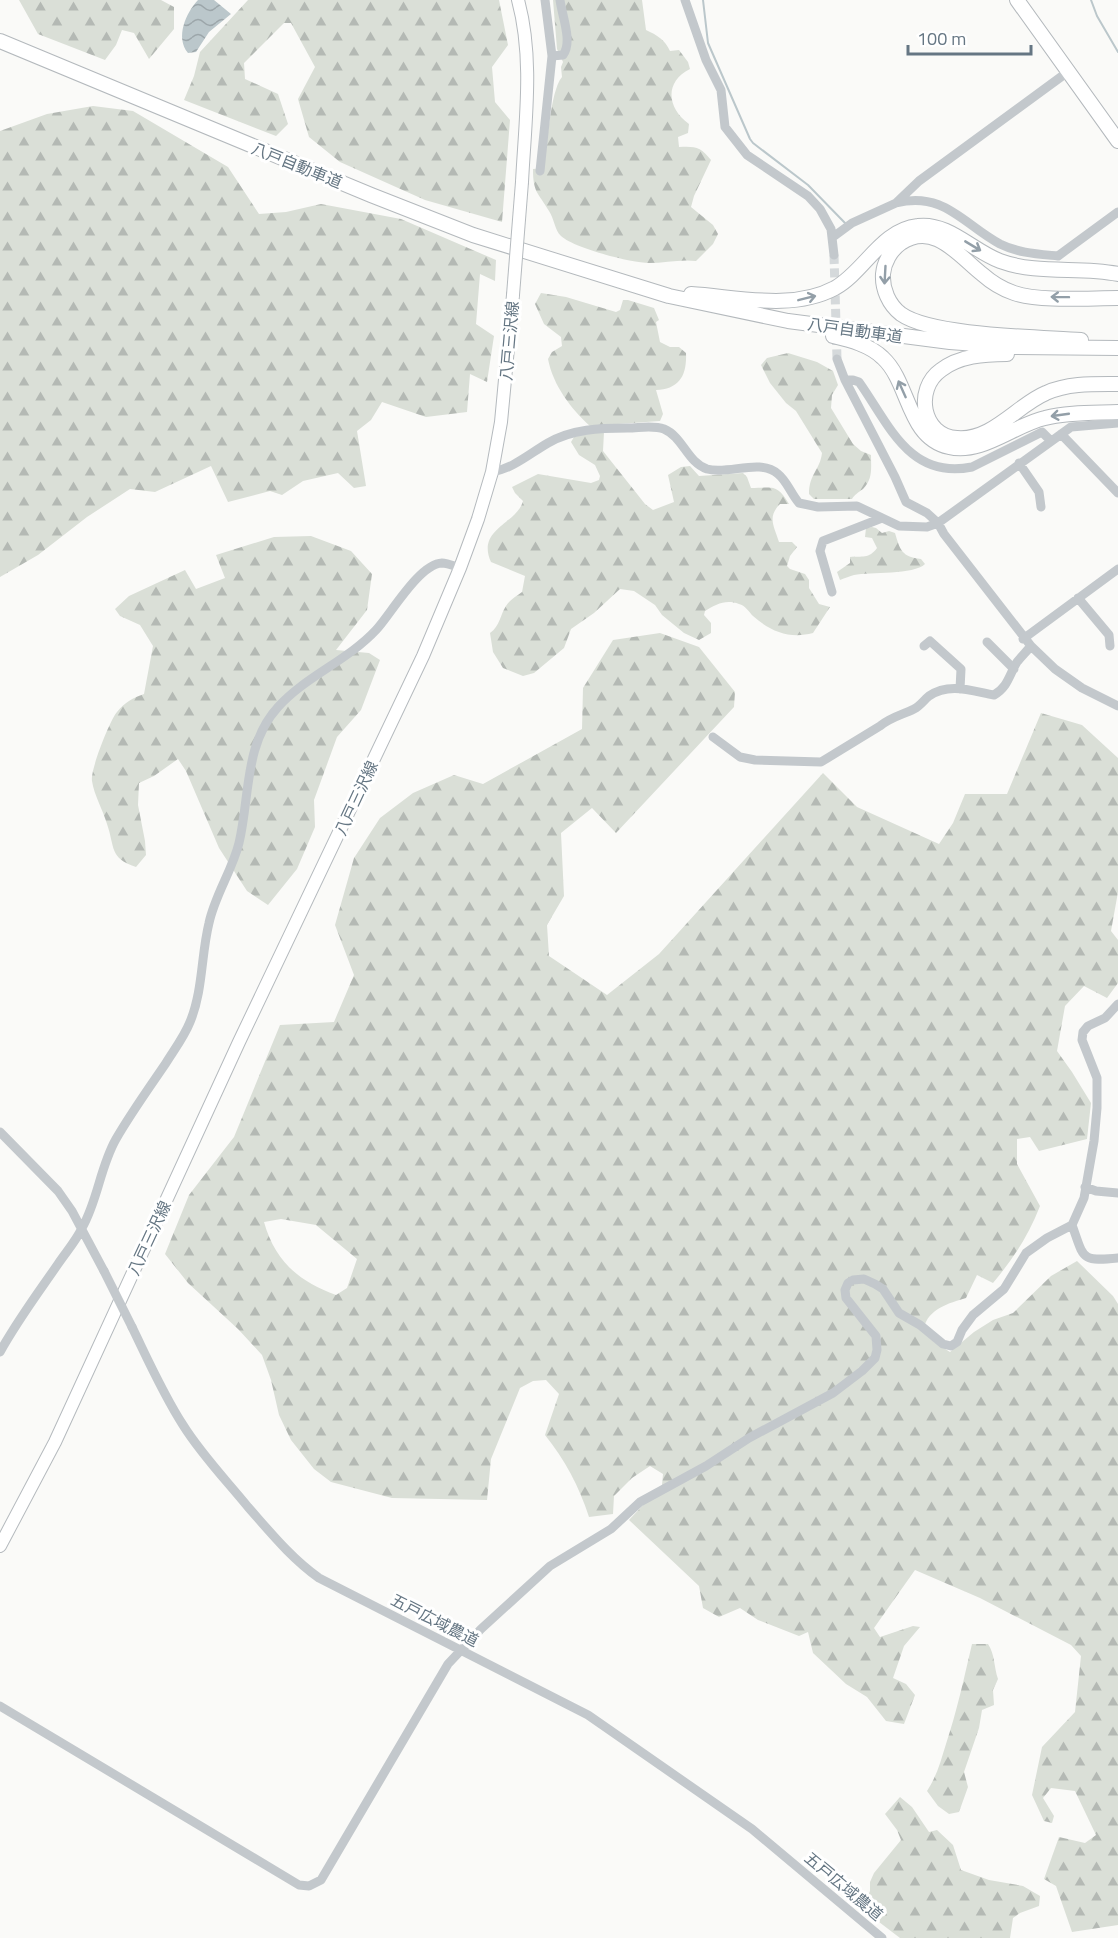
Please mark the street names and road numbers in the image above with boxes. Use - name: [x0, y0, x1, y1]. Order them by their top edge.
- street label: 八戸自動車道: [248, 136, 346, 194]
- street label: 八戸三沢線: [494, 300, 524, 382]
- street label: 八戸自動車道: [806, 311, 904, 349]
- street label: 八戸三沢線: [328, 757, 384, 839]
- street label: 八戸三沢線: [121, 1197, 177, 1279]
- street label: 五戸広域農道: [387, 1588, 483, 1652]
- street label: 五戸広域農道: [800, 1846, 888, 1926]

